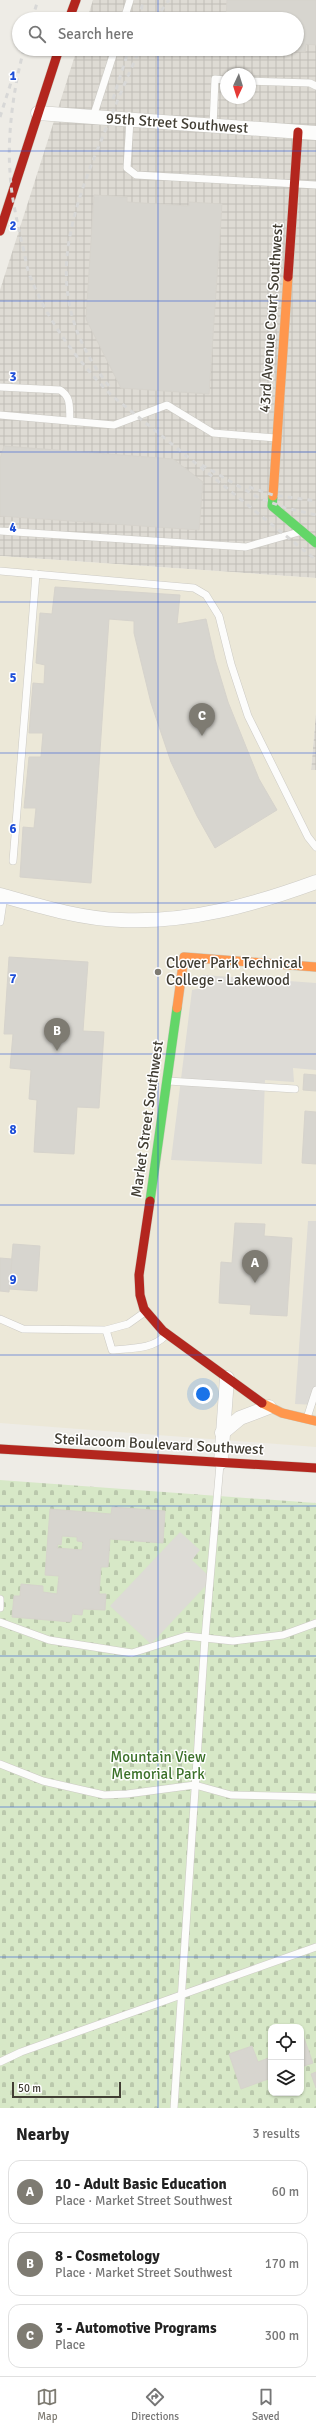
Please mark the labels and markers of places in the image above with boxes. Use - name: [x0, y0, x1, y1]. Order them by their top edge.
- pin: C: [189, 703, 215, 736]
- place label: Clover Park Technical College - Lakewood: [166, 954, 302, 989]
- marker: Clover Park Technical College - Lakewood: [153, 967, 163, 977]
- pin: B: [44, 1018, 70, 1051]
- pin: A: [242, 1250, 268, 1283]

